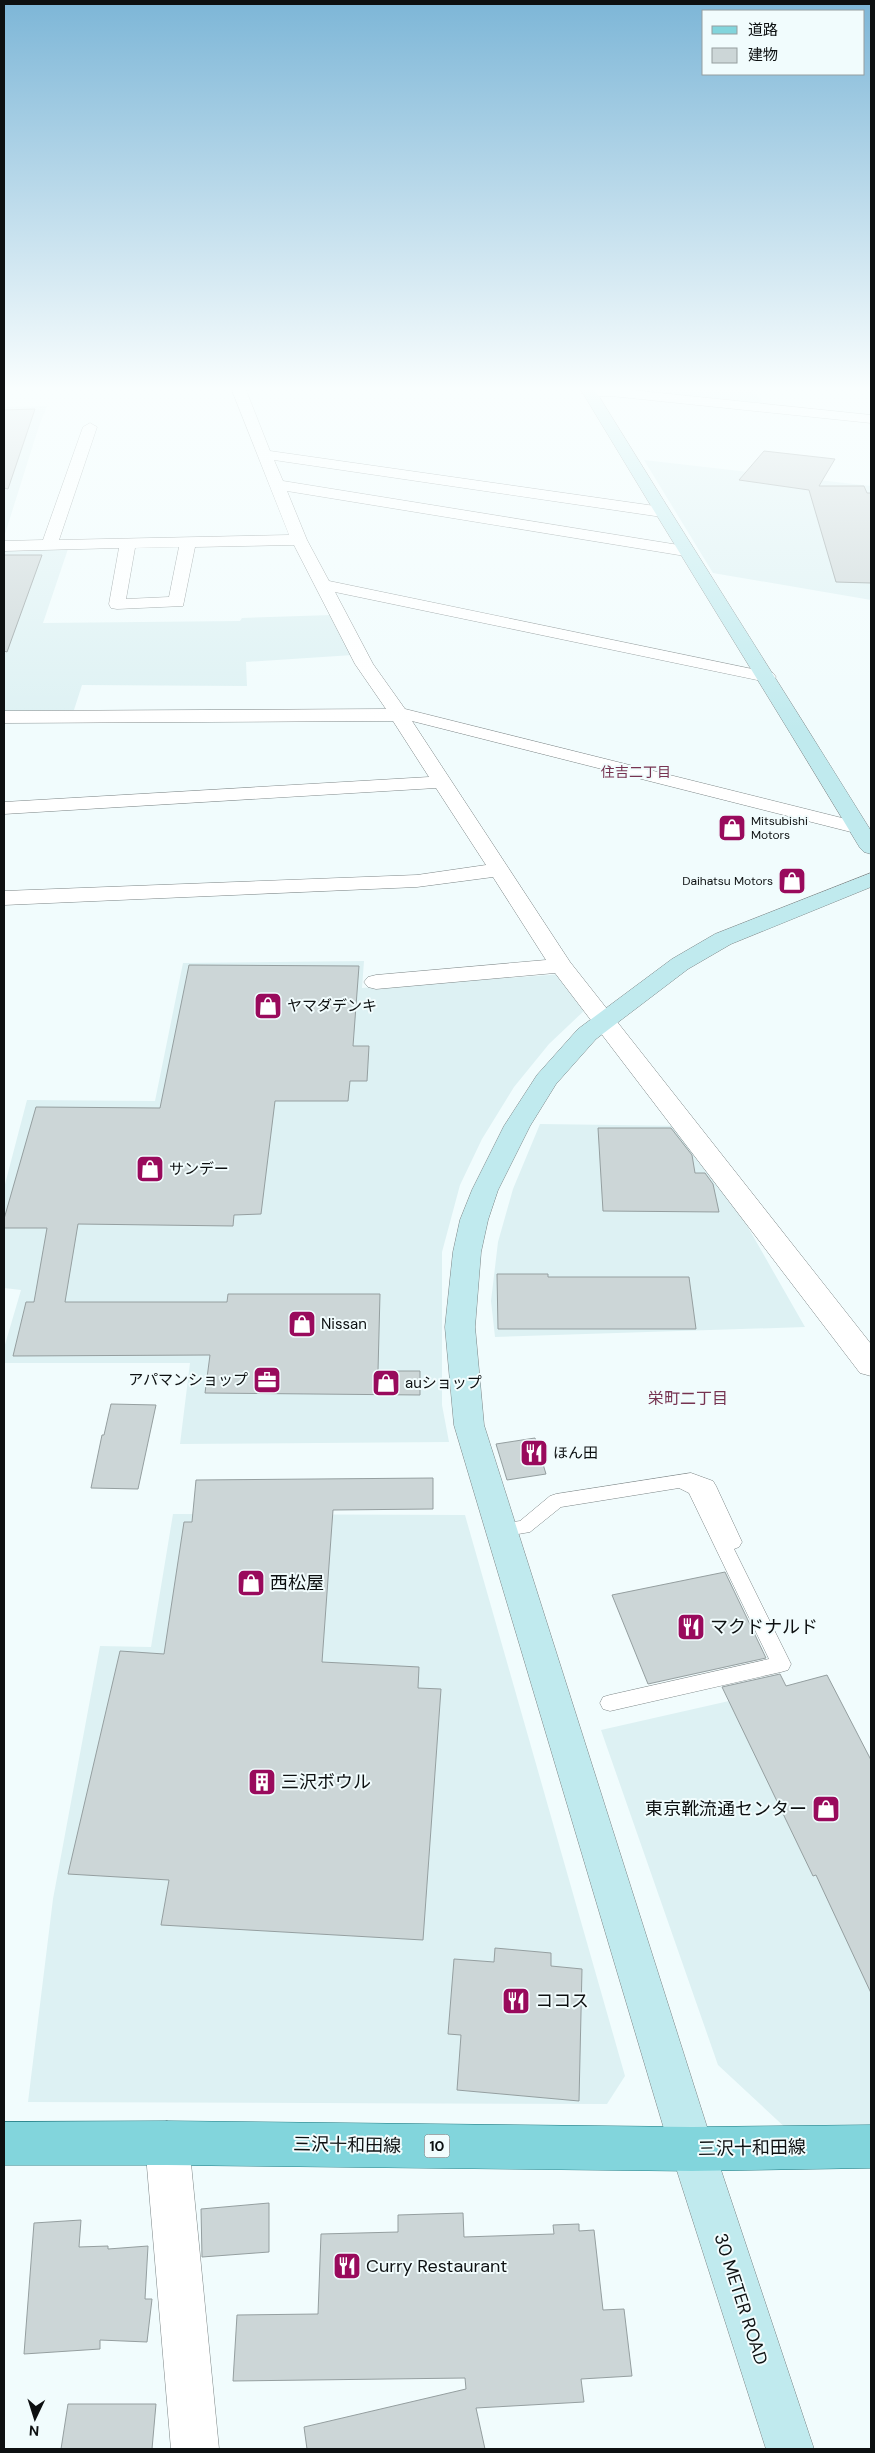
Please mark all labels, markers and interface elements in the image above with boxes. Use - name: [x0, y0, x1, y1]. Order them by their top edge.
- legend: [702, 10, 865, 75]
- text: 道路: [748, 20, 778, 40]
- text: 建物: [748, 45, 778, 65]
- district label: 住吉二丁目: [601, 763, 671, 781]
- shop icon: Mitsubishi Motors: [717, 813, 747, 843]
- place label: Mitsubishi Motors: [751, 813, 808, 843]
- shop icon: Daihatsu Motors: [777, 866, 807, 896]
- place label: Daihatsu Motors: [682, 873, 773, 889]
- shop icon: ヤマダデンキ: [253, 991, 283, 1021]
- place label: ヤマダデンキ: [287, 996, 377, 1016]
- shop icon: サンデー: [135, 1154, 165, 1184]
- place label: サンデー: [169, 1159, 229, 1179]
- shop icon: Nissan: [287, 1309, 317, 1339]
- place label: Nissan: [321, 1314, 367, 1334]
- office icon: アパマンショップ: [252, 1365, 282, 1395]
- shop icon: auショップ: [371, 1368, 401, 1398]
- place label: アパマンショップ: [128, 1370, 248, 1390]
- place label: auショップ: [405, 1373, 482, 1393]
- district label: 栄町二丁目: [648, 1388, 728, 1409]
- restaurant icon: ほん田: [519, 1438, 549, 1468]
- place label: ほん田: [553, 1443, 598, 1463]
- shop icon: 西松屋: [236, 1568, 266, 1598]
- place label: 西松屋: [270, 1571, 324, 1595]
- restaurant icon: マクドナルド: [676, 1612, 706, 1642]
- place label: マクドナルド: [710, 1615, 818, 1639]
- building icon: 三沢ボウル: [247, 1767, 277, 1797]
- place label: 三沢ボウル: [281, 1770, 371, 1794]
- shop icon: 東京靴流通センター: [811, 1794, 841, 1824]
- place label: 東京靴流通センター: [645, 1797, 807, 1821]
- restaurant icon: ココス: [501, 1986, 531, 2016]
- place label: ココス: [535, 1989, 589, 2013]
- street label: 三沢十和田線: [293, 2132, 401, 2158]
- road number: 10: [424, 2134, 450, 2158]
- street label: 三沢十和田線: [698, 2135, 806, 2161]
- street label: 30 METER ROAD: [708, 2230, 774, 2368]
- restaurant icon: Curry Restaurant: [332, 2251, 362, 2281]
- place label: Curry Restaurant: [366, 2254, 507, 2278]
- north arrow: [10, 2393, 60, 2443]
- text: N: [28, 2422, 40, 2440]

